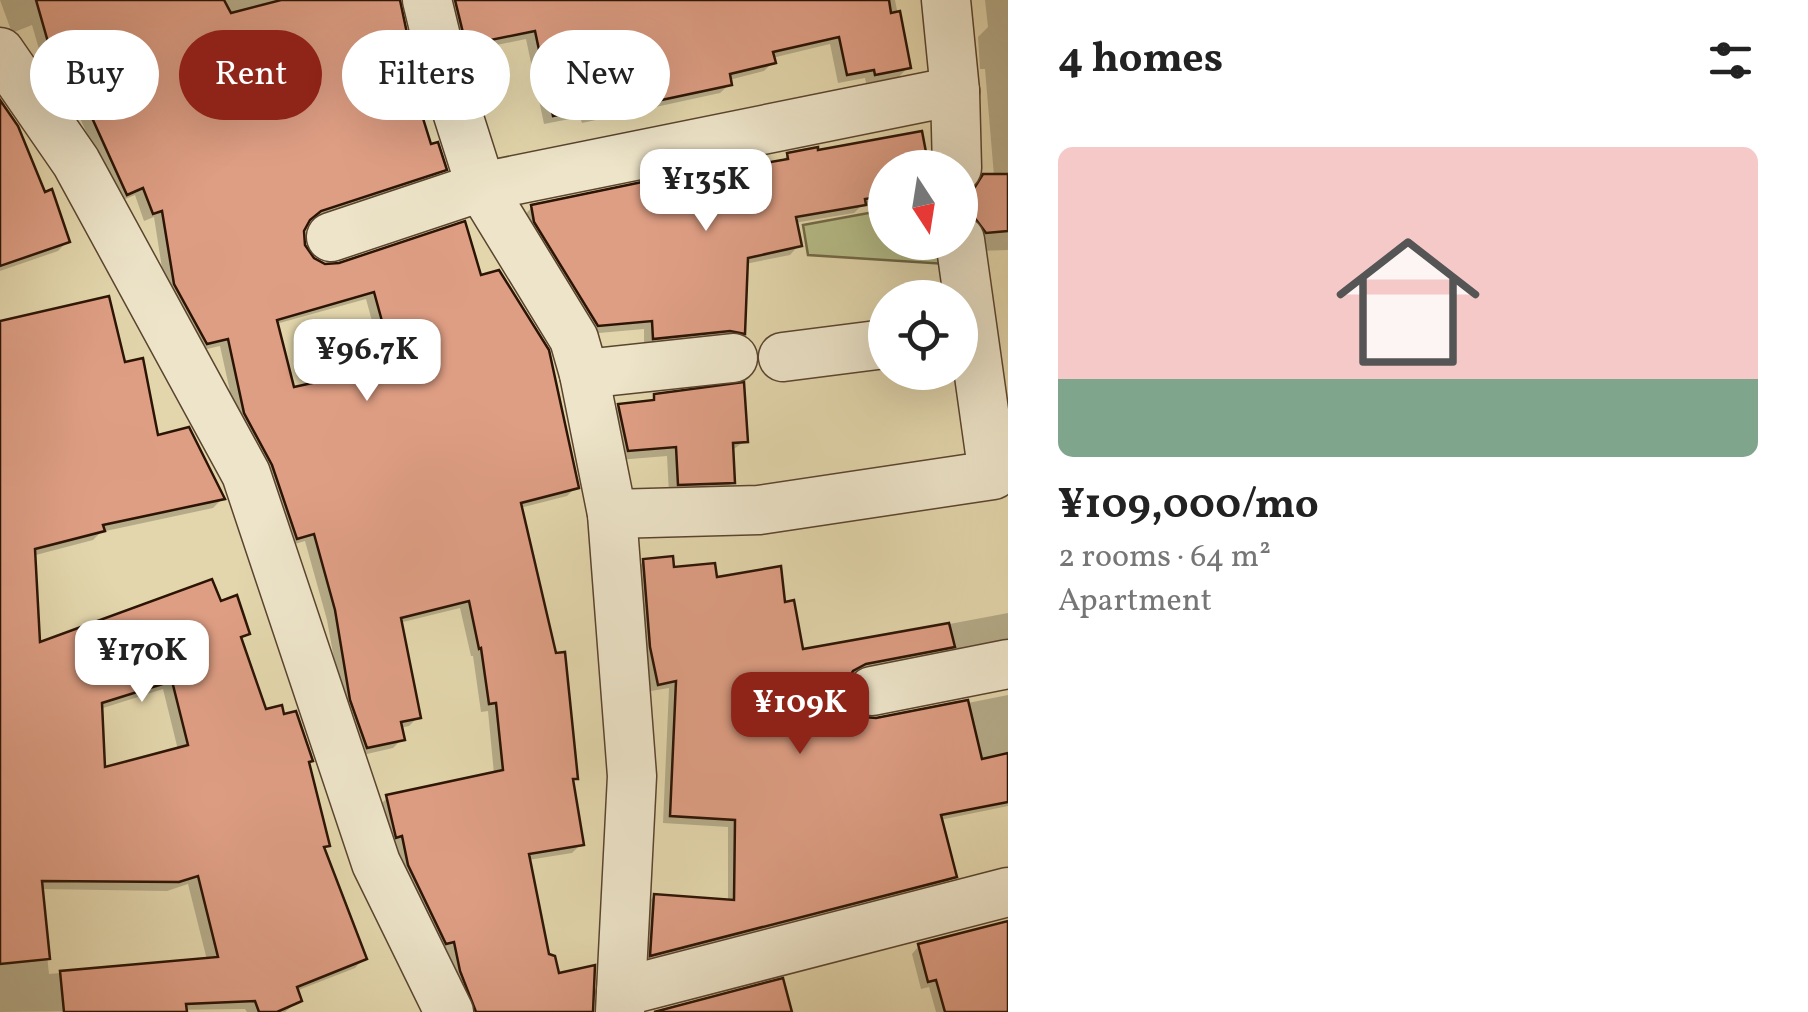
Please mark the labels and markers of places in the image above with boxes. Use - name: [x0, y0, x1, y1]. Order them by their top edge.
- pin: ¥135K: [636, 149, 776, 234]
- pin: ¥96.7K: [286, 319, 448, 404]
- pin: ¥170K: [72, 620, 212, 705]
- pin: ¥109K: [730, 672, 870, 757]

